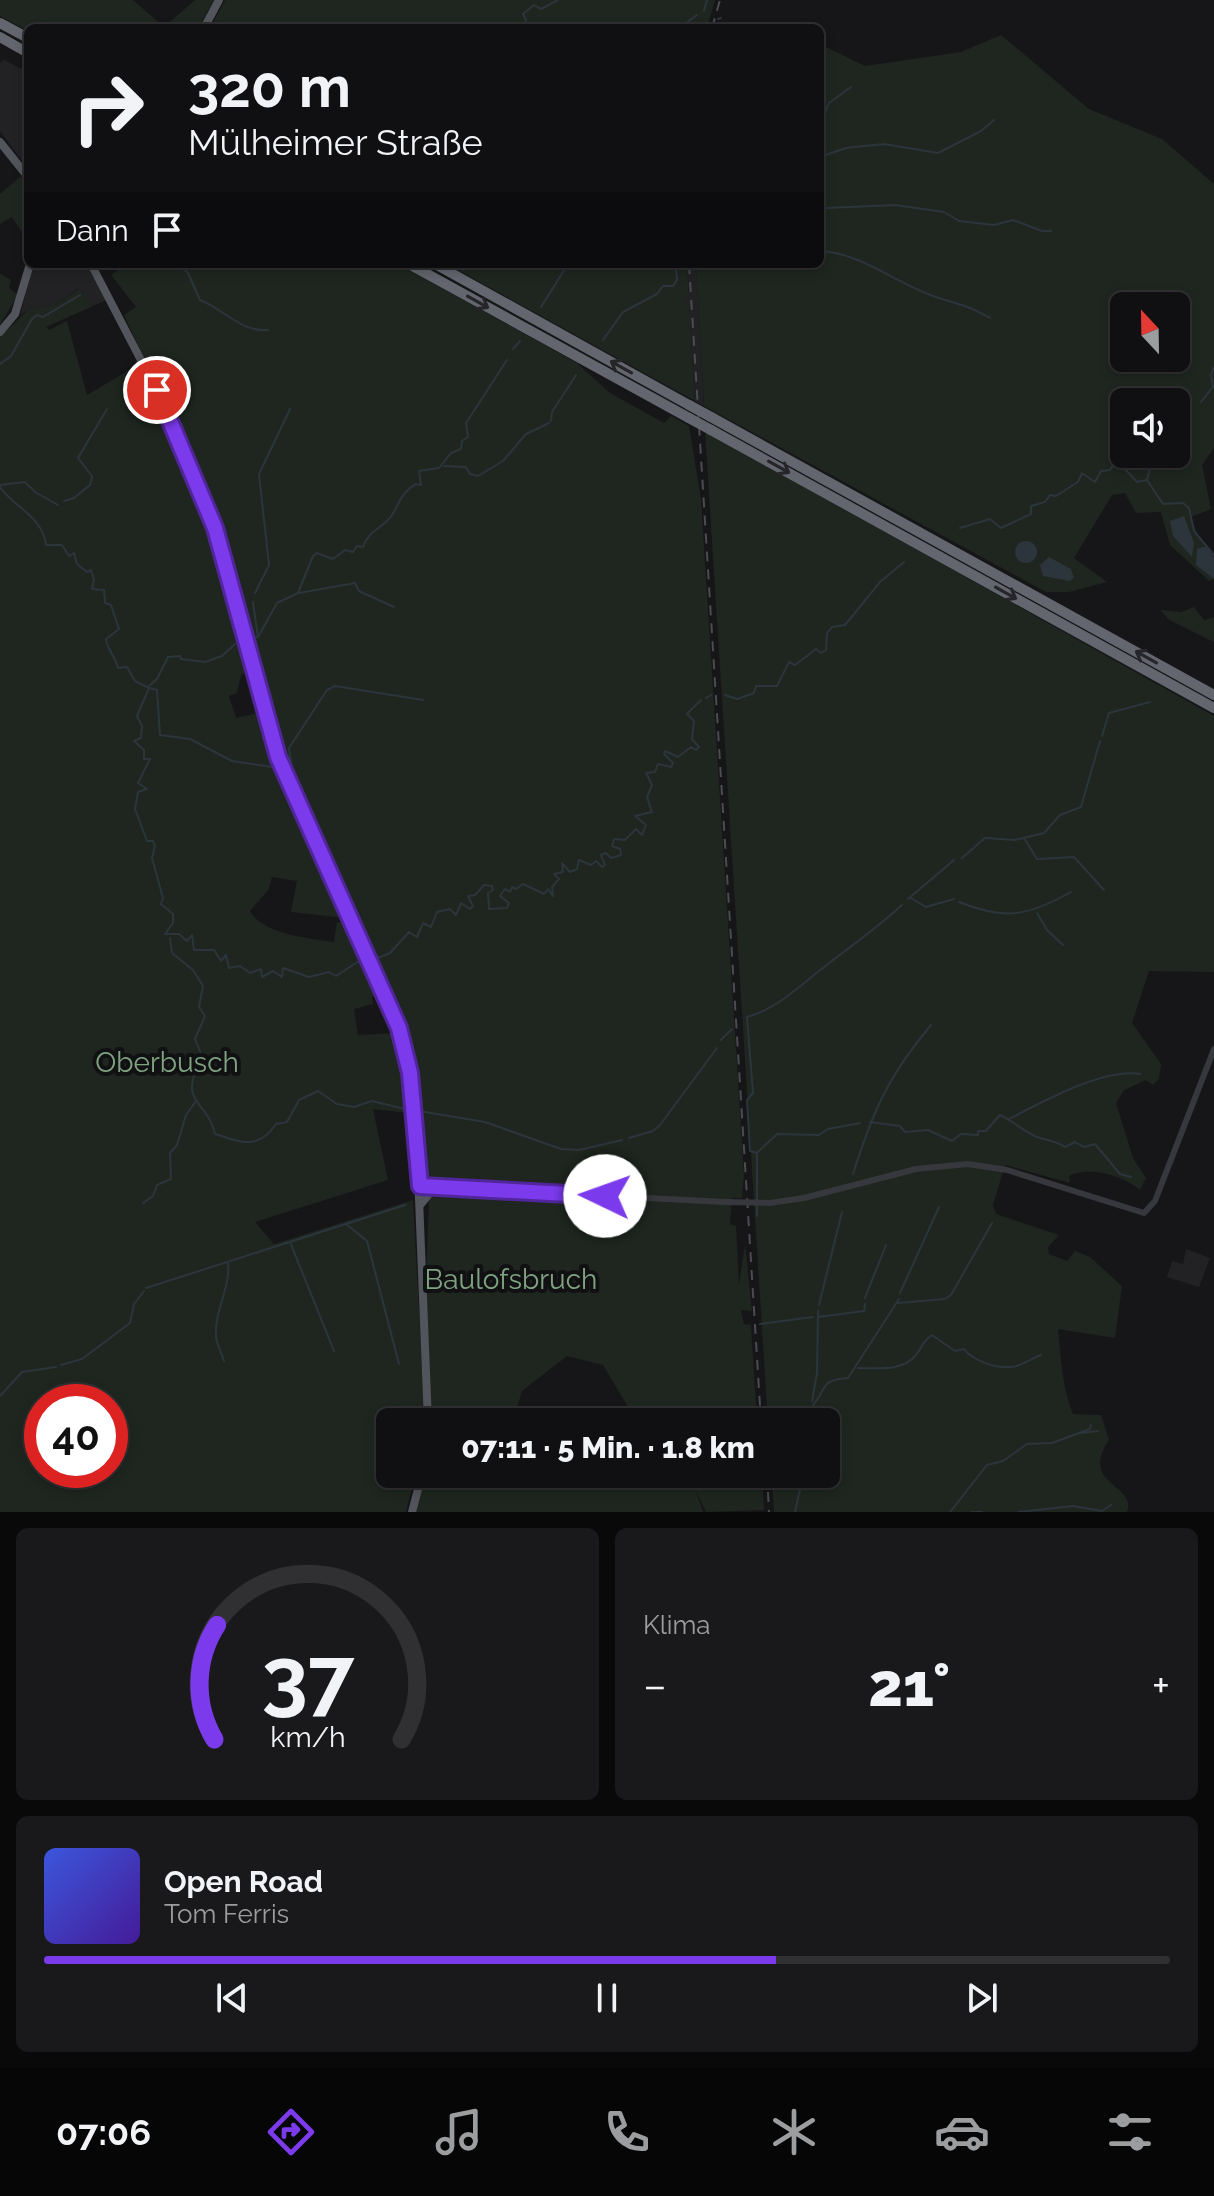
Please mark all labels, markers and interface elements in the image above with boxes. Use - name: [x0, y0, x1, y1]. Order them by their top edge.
- text: 320 m: [188, 54, 351, 120]
- icon: right: [56, 56, 160, 160]
- text: Mülheimer Straße: [188, 121, 483, 163]
- icon: arrive: [145, 208, 189, 252]
- text: Dann: [56, 213, 129, 248]
- north arrow: [1110, 292, 1190, 372]
- map controls: [1110, 292, 1190, 468]
- one-way arrow: [465, 294, 489, 310]
- pin: [123, 356, 191, 424]
- one-way arrow: [610, 359, 633, 375]
- icon: arrive: [135, 368, 179, 412]
- button: sound: [1110, 388, 1190, 468]
- one-way arrow: [767, 460, 790, 476]
- one-way arrow: [994, 586, 1018, 601]
- one-way arrow: [1135, 649, 1158, 665]
- park label: Oberbusch: [95, 1046, 239, 1079]
- position arrow: [563, 1154, 647, 1238]
- park label: Baulofsbruch: [425, 1263, 597, 1296]
- speed limit sign: 40: [24, 1384, 128, 1488]
- text: 07:11 · 5 Min. · 1.8 km: [461, 1430, 755, 1465]
- text: Klima: [643, 1610, 711, 1640]
- text: 37: [261, 1628, 354, 1725]
- text: 21°: [868, 1650, 950, 1720]
- text: −: [643, 1660, 667, 1711]
- text: +: [1152, 1660, 1170, 1711]
- text: km/h: [270, 1720, 345, 1754]
- text: Open Road: [164, 1864, 323, 1899]
- text: Tom Ferris: [164, 1899, 289, 1929]
- icon: previous: [210, 1976, 254, 2020]
- icon: pause: [585, 1976, 629, 2020]
- icon: next: [960, 1976, 1004, 2020]
- icon: directions: [263, 2104, 319, 2160]
- icon: music: [431, 2104, 487, 2160]
- icon: phone: [599, 2104, 655, 2160]
- icon: climate: [766, 2104, 822, 2160]
- icon: car: [934, 2104, 990, 2160]
- icon: filters: [1102, 2104, 1158, 2160]
- text: 07:06: [56, 2111, 151, 2153]

